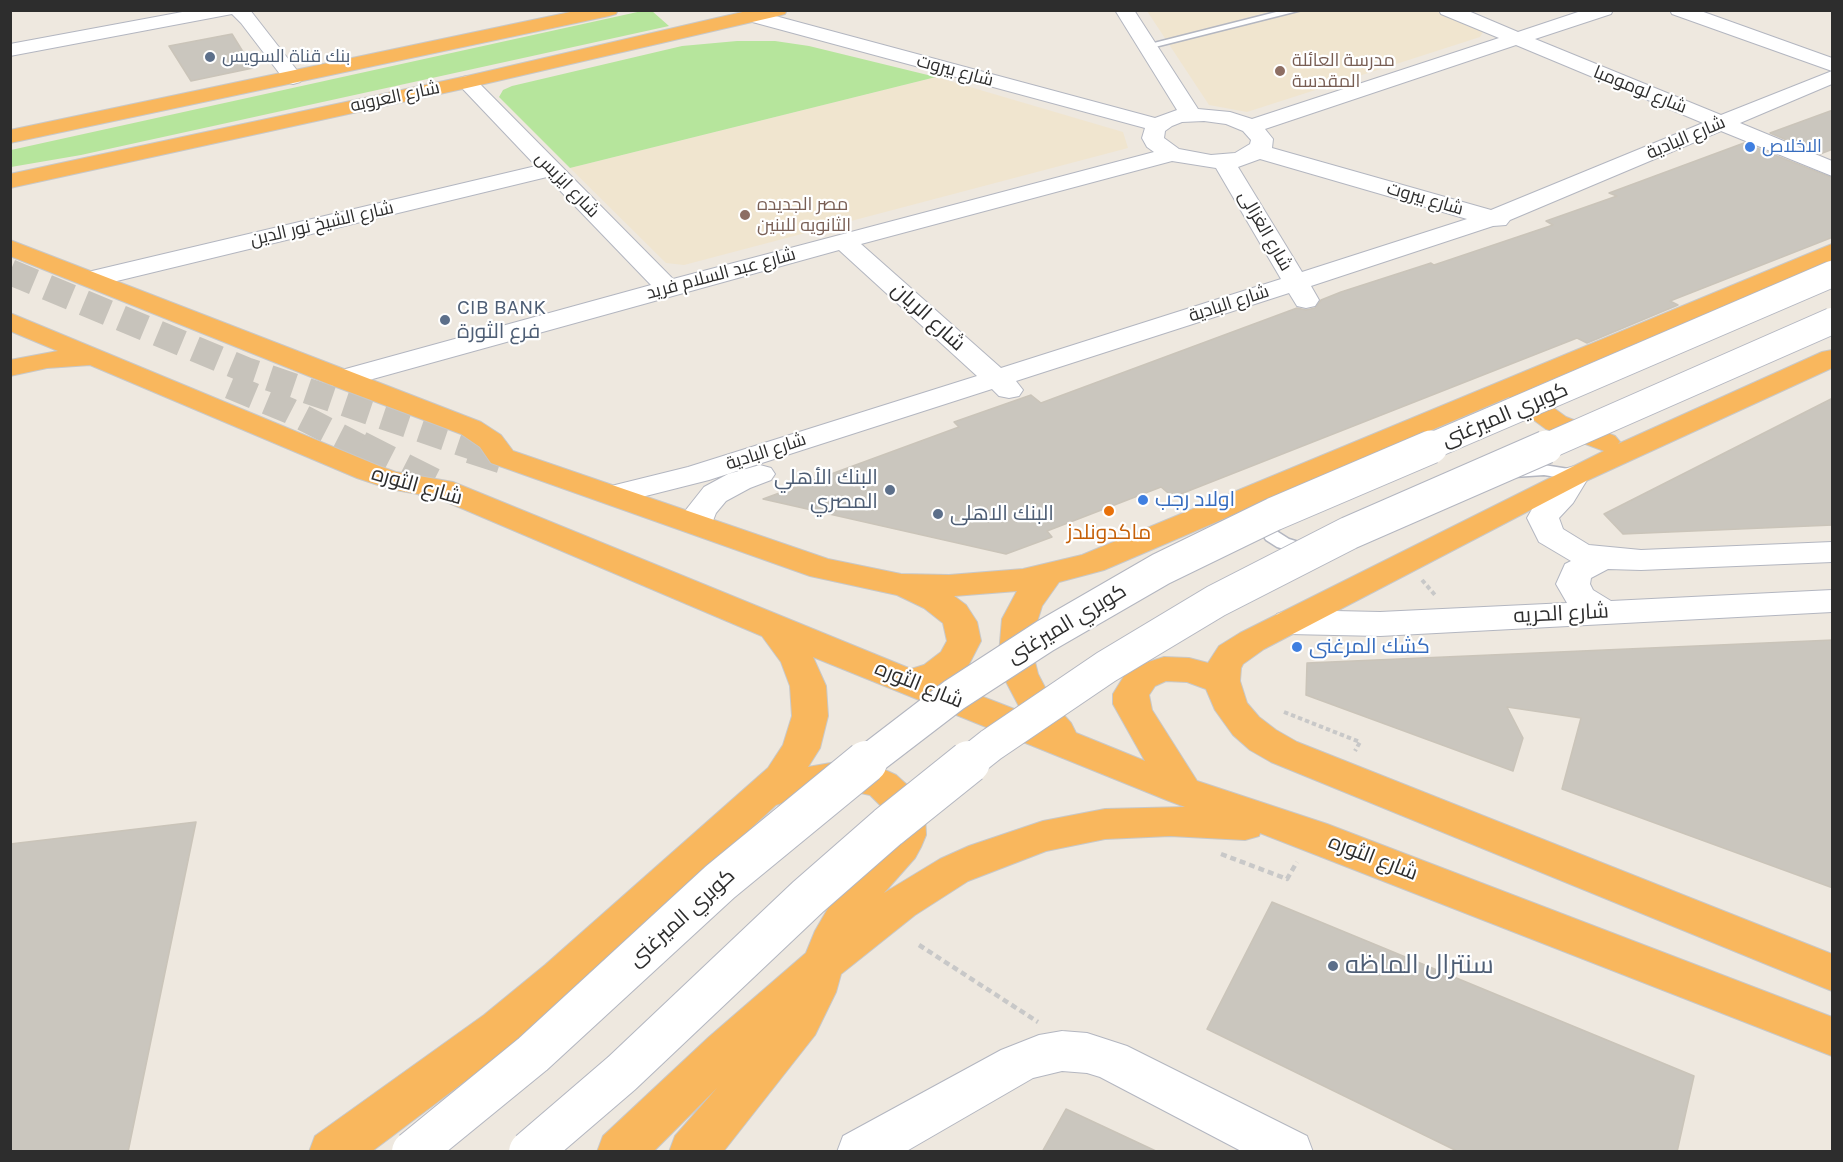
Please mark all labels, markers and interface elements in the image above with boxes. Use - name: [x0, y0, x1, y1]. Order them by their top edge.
- place label: بنك قناة السويس: [222, 46, 350, 68]
- marker: بنك قناة السويس: [203, 50, 217, 64]
- street label: شارع بيروت: [914, 50, 996, 92]
- place label: مدرسة العائلة المقدسة: [1292, 50, 1395, 92]
- street label: شارع لومومبا: [1590, 62, 1690, 118]
- marker: مدرسة العائلة المقدسة: [1273, 64, 1287, 78]
- street label: شارع العروبه: [348, 77, 442, 117]
- street label: شارع البادية: [1643, 112, 1729, 164]
- place label: الاخلاص: [1762, 136, 1822, 158]
- marker: الاخلاص: [1743, 140, 1757, 154]
- street label: شارع ايزيس: [530, 148, 604, 222]
- street label: شارع بيروت: [1384, 178, 1466, 220]
- street label: شارع الغزالى: [1233, 187, 1297, 275]
- place label: مصر الجديده الثانويه للبنين: [757, 194, 851, 236]
- street label: شارع الشيخ نور الدين: [248, 197, 396, 251]
- marker: مصر الجديده الثانويه للبنين: [738, 208, 752, 222]
- street label: شارع عبد السلام فريد: [644, 244, 798, 304]
- street label: شارع الريان: [886, 277, 970, 357]
- street label: شارع البادية: [1186, 281, 1272, 327]
- place label: CIB BANK فرع الثورة: [457, 295, 546, 345]
- marker: CIB BANK فرع الثورة: [438, 313, 452, 327]
- street label: كوبري الميرغنى: [1438, 377, 1572, 453]
- street label: شارع البادية: [723, 429, 809, 475]
- street label: شارع الثوره: [369, 461, 465, 511]
- place label: البنك الأهلي المصري: [774, 465, 878, 515]
- marker: البنك الأهلي المصري: [883, 483, 897, 497]
- place label: اولاد رجب: [1155, 487, 1235, 513]
- marker: اولاد رجب: [1136, 493, 1150, 507]
- place label: البنك الاهلى: [950, 501, 1054, 527]
- marker: ماكدونلدز: [1102, 504, 1116, 518]
- marker: البنك الاهلى: [931, 507, 945, 521]
- place label: ماكدونلدز: [1067, 520, 1151, 546]
- street label: كوبري الميرغنى: [1003, 578, 1131, 670]
- street label: شارع الحريه: [1513, 599, 1609, 629]
- place label: كشك المرغنى: [1309, 634, 1430, 660]
- marker: كشك المرغنى: [1290, 640, 1304, 654]
- street label: شارع الثوره: [871, 656, 967, 714]
- street label: شارع الثوره: [1325, 830, 1421, 886]
- street label: كوبري الميرغنى: [623, 864, 741, 972]
- place label: سنترال الماظه: [1345, 950, 1494, 982]
- marker: سنترال الماظه: [1326, 959, 1340, 973]

